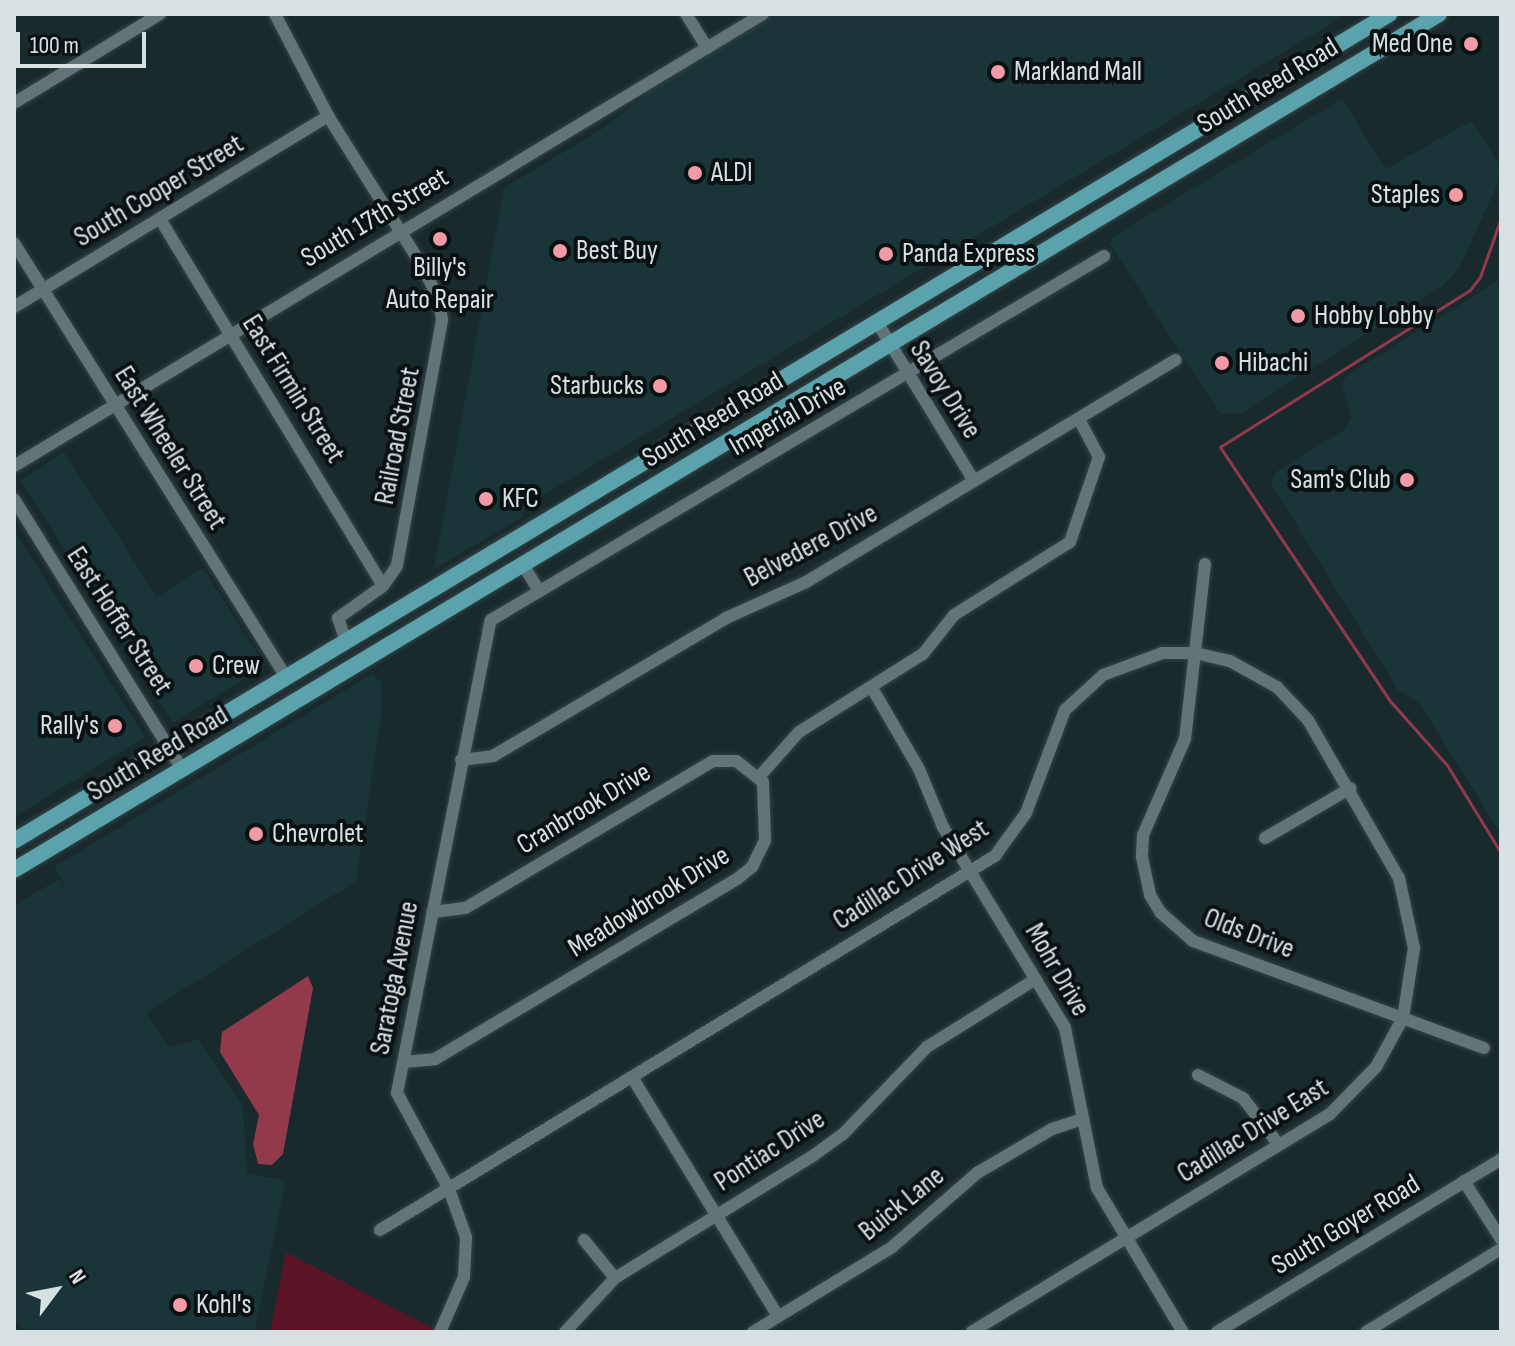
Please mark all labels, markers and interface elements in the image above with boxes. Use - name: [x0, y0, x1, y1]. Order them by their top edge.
- scale bar: [20, 16, 150, 66]
- place label: Med One: [1372, 27, 1453, 61]
- text: 100 m: [30, 31, 79, 60]
- street label: South Reed Road: [1192, 31, 1344, 141]
- marker: Med One: [1460, 33, 1482, 55]
- place label: Markland Mall: [1014, 55, 1142, 89]
- marker: Markland Mall: [989, 63, 1007, 81]
- street label: South Cooper Street: [68, 127, 250, 255]
- place label: ALDI: [711, 156, 753, 190]
- street label: South 17th Street: [295, 161, 455, 275]
- marker: ALDI: [686, 164, 704, 182]
- place label: Staples: [1371, 178, 1440, 212]
- marker: Staples: [1447, 186, 1465, 204]
- marker: Billy's Auto Repair: [431, 230, 449, 248]
- place label: Best Buy: [576, 234, 658, 268]
- place label: Panda Express: [902, 237, 1035, 271]
- marker: Best Buy: [551, 242, 569, 260]
- marker: Panda Express: [877, 245, 895, 263]
- place label: Billy's Auto Repair: [386, 251, 494, 317]
- place label: Hobby Lobby: [1314, 299, 1434, 333]
- marker: Hobby Lobby: [1289, 307, 1307, 325]
- street label: East Firmin Street: [234, 309, 352, 469]
- street label: Savoy Drive: [902, 335, 988, 445]
- place label: Hibachi: [1238, 346, 1308, 380]
- marker: Hibachi: [1213, 354, 1231, 372]
- street label: East Wheeler Street: [107, 360, 233, 536]
- street label: Railroad Street: [368, 365, 428, 507]
- street label: South Reed Road: [637, 365, 789, 475]
- place label: Starbucks: [550, 369, 644, 403]
- street label: Imperial Drive: [724, 370, 852, 464]
- marker: Starbucks: [651, 377, 669, 395]
- place label: Sam's Club: [1290, 463, 1391, 497]
- marker: Sam's Club: [1398, 471, 1416, 489]
- place label: KFC: [502, 482, 539, 516]
- marker: KFC: [477, 490, 495, 508]
- street label: Belvedere Drive: [739, 497, 883, 595]
- street label: East Hoffer Street: [59, 541, 179, 701]
- place label: Crew: [212, 649, 260, 683]
- marker: Crew: [187, 657, 205, 675]
- street label: South Reed Road: [82, 699, 234, 809]
- place label: Rally's: [40, 709, 99, 743]
- marker: Rally's: [106, 717, 124, 735]
- street label: Cranbrook Drive: [511, 756, 657, 862]
- street label: Cadillac Drive West: [827, 812, 995, 938]
- place label: Chevrolet: [272, 817, 364, 851]
- marker: Chevrolet: [247, 825, 265, 843]
- street label: Meadowbrook Drive: [562, 839, 736, 965]
- street label: Saratoga Avenue: [364, 898, 426, 1058]
- street label: Olds Drive: [1199, 901, 1299, 967]
- street label: Mohr Drive: [1017, 918, 1097, 1022]
- street label: Cadillac Drive East: [1171, 1071, 1335, 1191]
- street label: Pontiac Drive: [709, 1103, 831, 1199]
- street label: Buick Lane: [853, 1159, 951, 1249]
- street label: South Goyer Road: [1266, 1168, 1426, 1282]
- north arrow: [16, 1250, 96, 1330]
- text: N: [62, 1265, 91, 1289]
- place label: Kohl's: [196, 1288, 251, 1322]
- marker: Kohl's: [171, 1296, 189, 1314]

